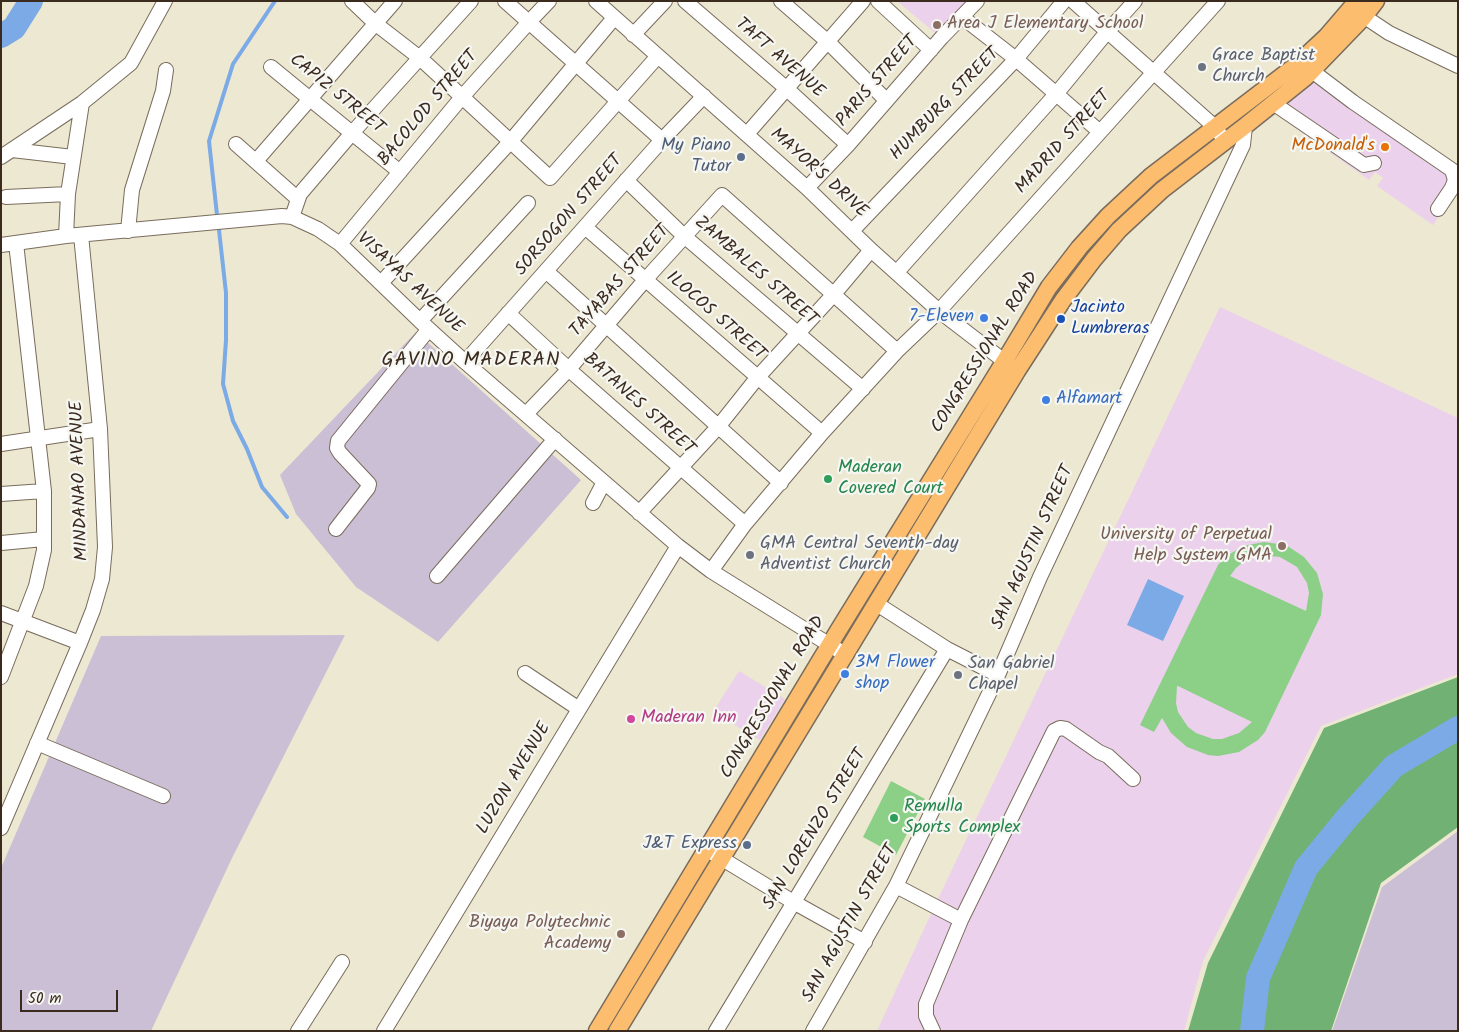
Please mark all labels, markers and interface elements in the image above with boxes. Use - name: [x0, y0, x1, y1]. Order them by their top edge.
- street label: TAFT AVENUE: [730, 14, 828, 104]
- place label: Area J Elementary School: [947, 14, 1143, 36]
- marker: Area J Elementary School: [931, 19, 943, 31]
- street label: PARIS STREET: [832, 32, 924, 132]
- street label: HUMBURG STREET: [887, 44, 1005, 166]
- place label: Grace Baptist Church: [1212, 46, 1315, 88]
- street label: BACOLOD STREET: [374, 47, 484, 171]
- street label: CAPIZ STREET: [284, 50, 388, 140]
- marker: Grace Baptist Church: [1196, 61, 1208, 73]
- street label: MADRID STREET: [1012, 87, 1116, 199]
- street label: MAYOR'S DRIVE: [765, 124, 871, 224]
- place label: My Piano Tutor: [661, 136, 731, 178]
- place label: McDonald's: [1291, 136, 1375, 158]
- marker: McDonald's: [1379, 141, 1391, 153]
- street label: SORSOGON STREET: [511, 151, 629, 281]
- marker: My Piano Tutor: [735, 151, 747, 163]
- street label: ZAMBALES STREET: [689, 213, 821, 331]
- street label: TAYABAS STREET: [566, 222, 676, 342]
- street label: VISAYAS AVENUE: [351, 229, 467, 339]
- street label: ILOCOS STREET: [661, 268, 769, 366]
- street label: CONGRESSIONAL ROAD: [928, 268, 1044, 438]
- place label: Jacinto Lumbreras: [1071, 298, 1149, 340]
- place label: 7-Eleven: [909, 307, 974, 329]
- marker: 7-Eleven: [978, 312, 990, 324]
- marker: Jacinto Lumbreras: [1055, 313, 1067, 325]
- street label: BATANES STREET: [578, 349, 698, 461]
- district label: GAVINO MADERAN: [380, 350, 562, 374]
- place label: Alfamart: [1056, 389, 1122, 411]
- marker: Alfamart: [1040, 394, 1052, 406]
- street label: MINDANAO AVENUE: [67, 400, 95, 562]
- place label: Maderan Covered Court: [838, 458, 943, 500]
- street label: SAN AGUSTIN STREET: [988, 463, 1080, 633]
- marker: Maderan Covered Court: [822, 473, 834, 485]
- place label: University of Perpetual Help System GMA: [1100, 525, 1272, 568]
- place label: GMA Central Seventh-day Adventist Church: [760, 534, 959, 576]
- marker: University of Perpetual Help System GMA: [1276, 540, 1288, 552]
- marker: GMA Central Seventh-day Adventist Church: [744, 549, 756, 561]
- street label: CONGRESSIONAL ROAD: [717, 613, 831, 783]
- place label: 3M Flower shop: [855, 653, 935, 696]
- place label: San Gabriel Chapel: [968, 654, 1054, 696]
- marker: 3M Flower shop: [839, 668, 851, 680]
- marker: San Gabriel Chapel: [952, 669, 964, 681]
- place label: Maderan Inn: [641, 708, 737, 730]
- marker: Maderan Inn: [625, 713, 637, 725]
- street label: LUZON AVENUE: [473, 719, 557, 839]
- street label: SAN LORENZO STREET: [759, 746, 873, 914]
- place label: Remulla Sports Complex: [904, 797, 1020, 840]
- marker: Remulla Sports Complex: [888, 812, 900, 824]
- place label: J&T Express: [643, 834, 737, 856]
- marker: J&T Express: [741, 839, 753, 851]
- street label: SAN AGUSTIN STREET: [799, 841, 903, 1007]
- place label: Biyaya Polytechnic Academy: [469, 913, 611, 956]
- marker: Biyaya Polytechnic Academy: [615, 928, 627, 940]
- scale bar: [22, 980, 120, 1012]
- text: 50 m: [28, 987, 62, 1011]

